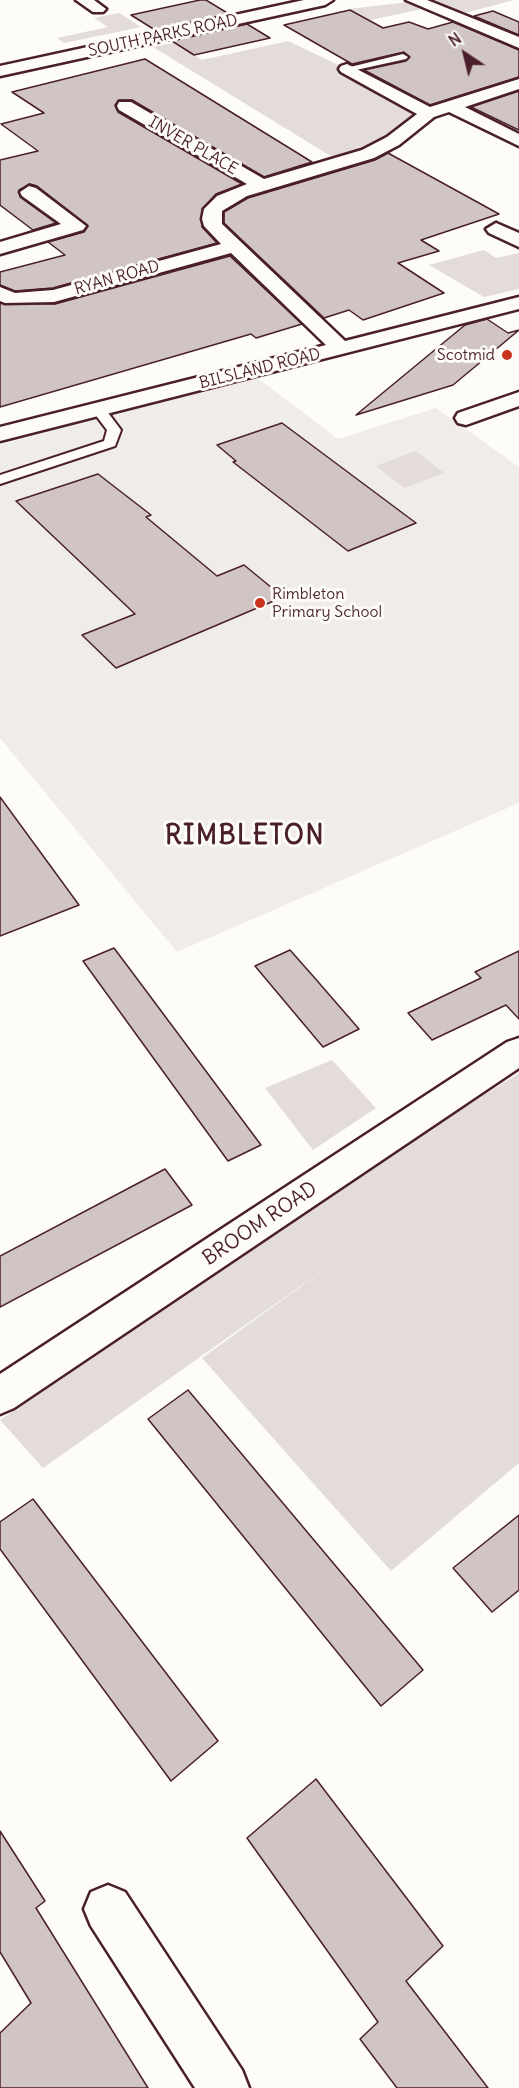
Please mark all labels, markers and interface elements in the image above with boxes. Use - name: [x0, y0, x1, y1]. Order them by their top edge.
- street label: SOUTH PARKS ROAD: [87, 11, 239, 61]
- north arrow: [435, 24, 495, 84]
- text: N: [444, 28, 465, 51]
- street label: INVER PLACE: [145, 113, 241, 179]
- street label: RYAN ROAD: [72, 257, 162, 299]
- street label: BILSLAND ROAD: [197, 345, 323, 393]
- place label: Scotmid: [437, 345, 495, 365]
- marker: Scotmid: [500, 348, 514, 362]
- place label: Rimbleton Primary School: [272, 584, 382, 622]
- marker: Rimbleton Primary School: [253, 596, 267, 610]
- district label: RIMBLETON: [165, 821, 325, 853]
- street label: BROOM ROAD: [198, 1177, 322, 1271]

